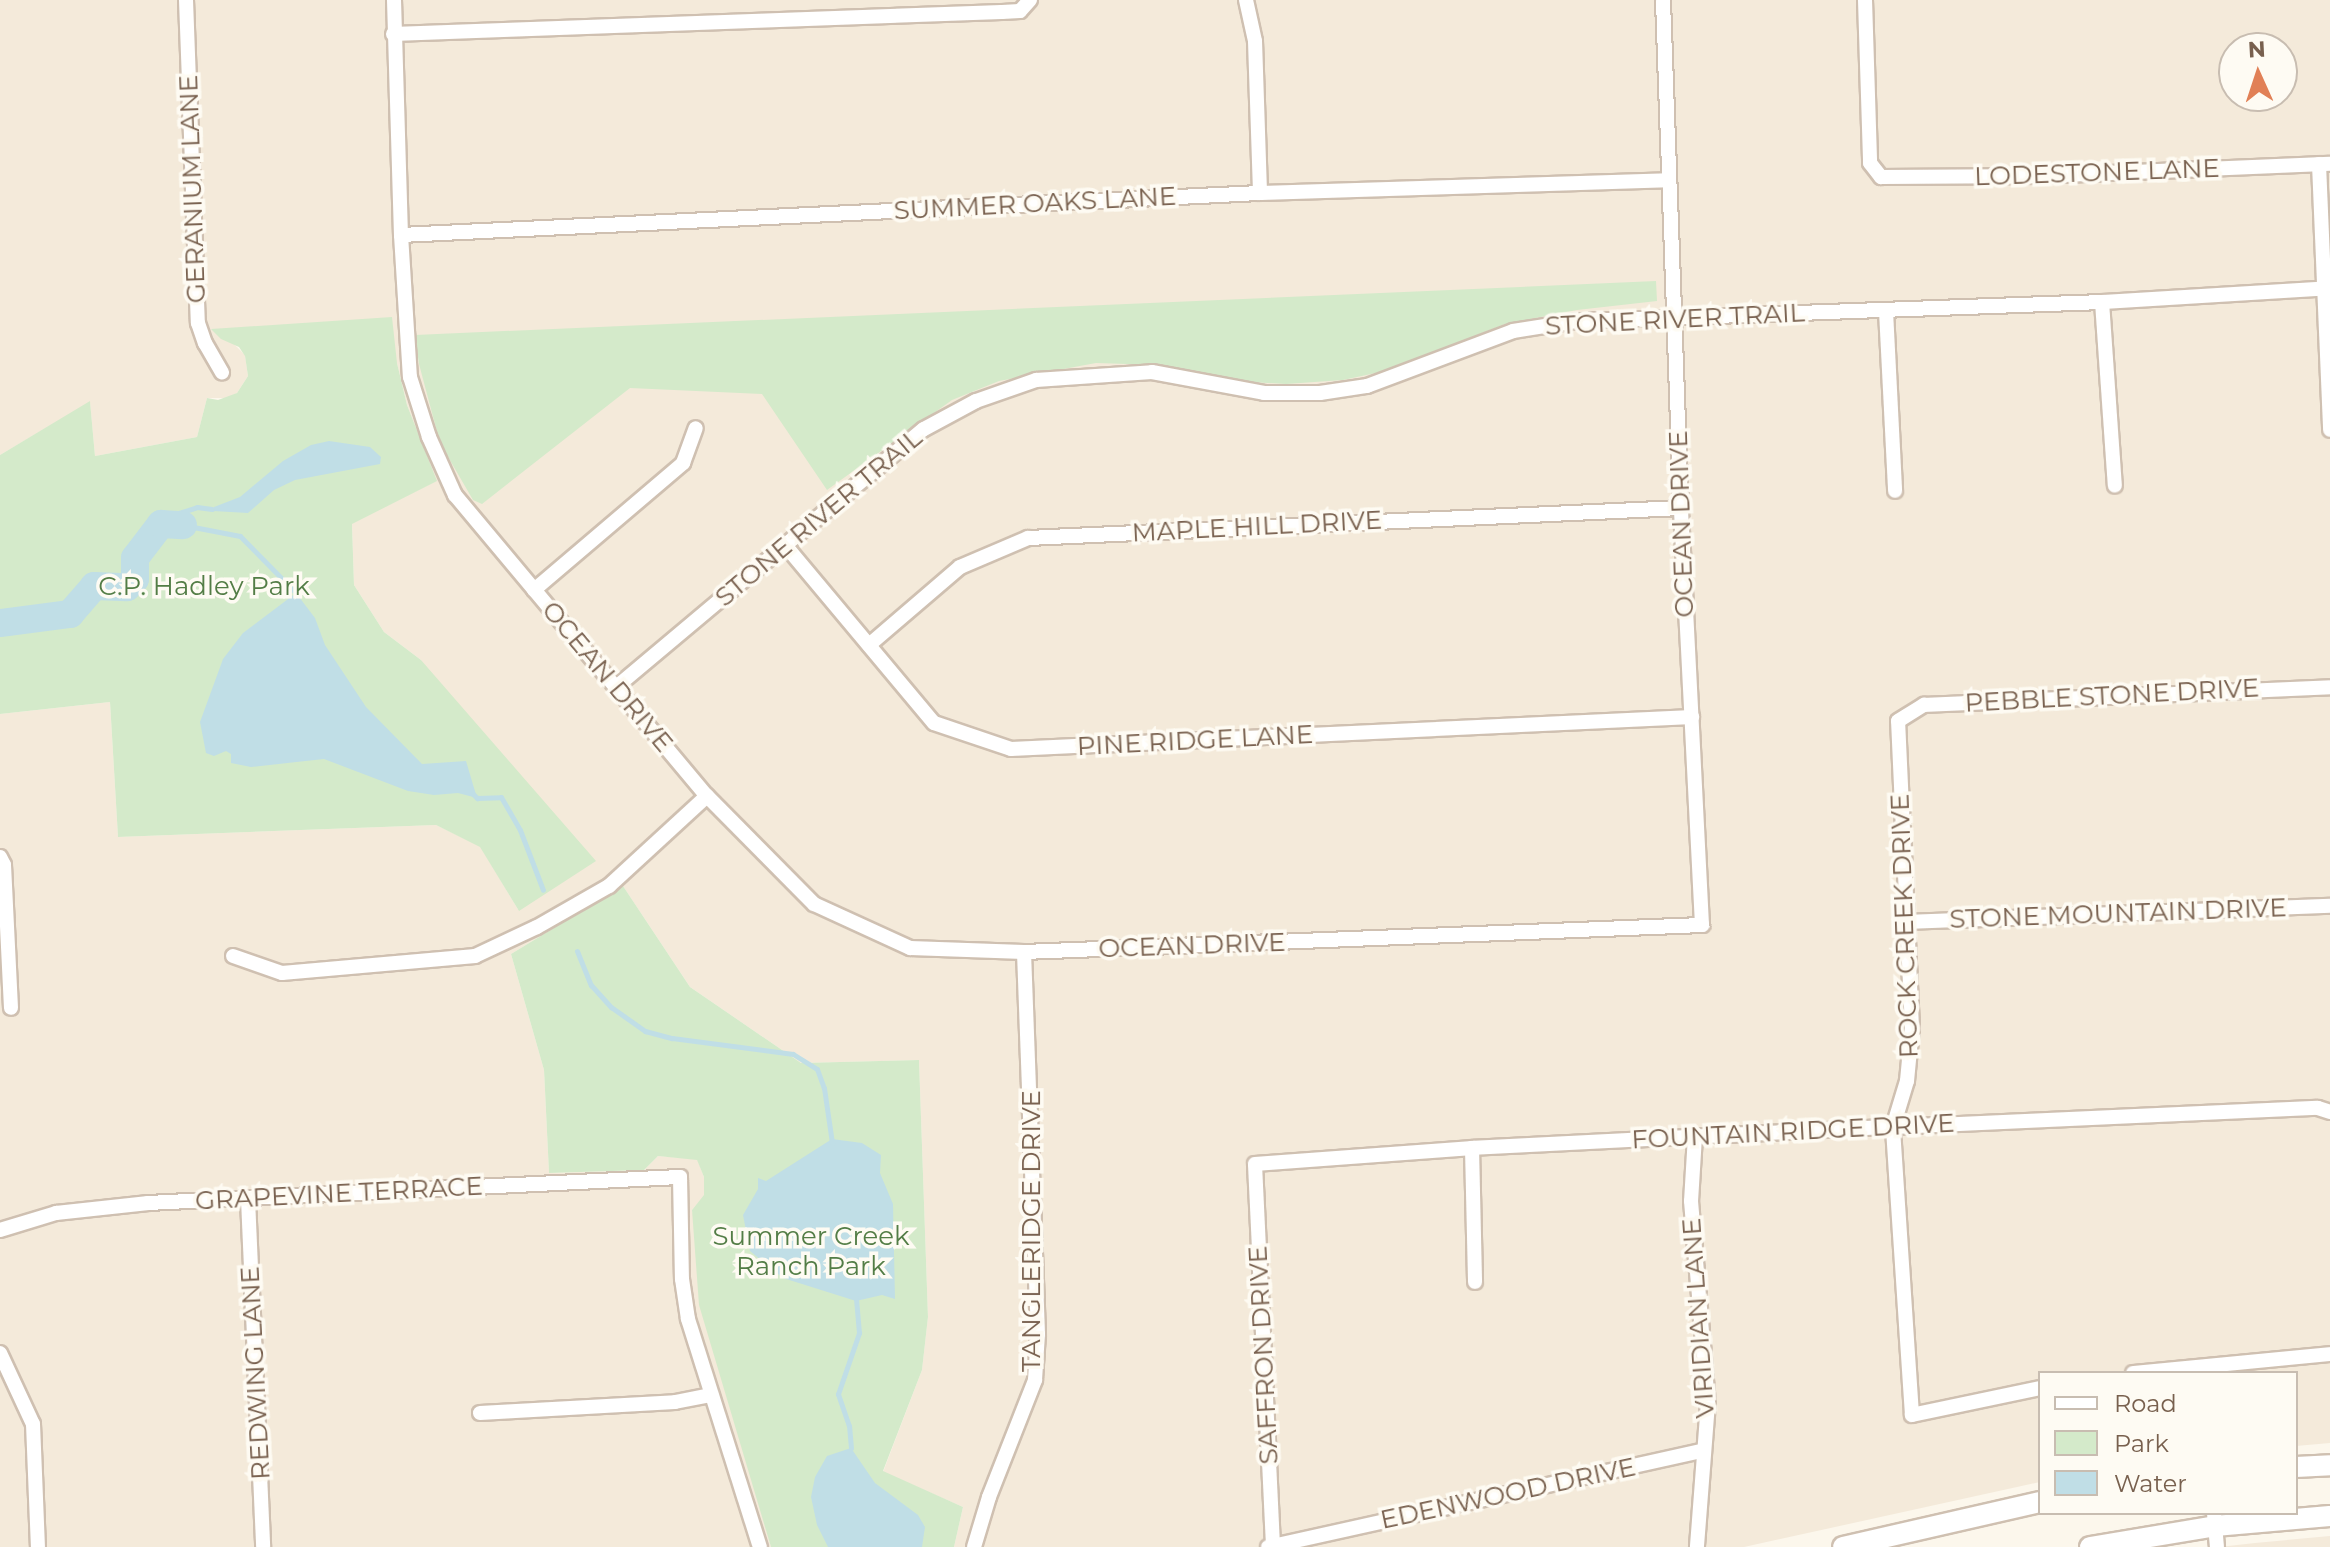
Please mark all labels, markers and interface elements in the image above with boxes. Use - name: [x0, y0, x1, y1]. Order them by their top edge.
- north arrow: [2218, 32, 2298, 112]
- text: N: [2247, 36, 2266, 63]
- street label: GERANIUM LANE: [173, 74, 213, 304]
- street label: LODESTONE LANE: [1974, 153, 2220, 193]
- street label: SUMMER OAKS LANE: [893, 181, 1177, 227]
- street label: STONE RIVER TRAIL: [1544, 298, 1806, 342]
- street label: STONE RIVER TRAIL: [709, 422, 929, 614]
- street label: OCEAN DRIVE: [1663, 430, 1701, 618]
- street label: MAPLE HILL DRIVE: [1131, 505, 1383, 549]
- park label: C.P. Hadley Park: [98, 571, 310, 603]
- street label: OCEAN DRIVE: [535, 595, 679, 759]
- street label: PEBBLE STONE DRIVE: [1964, 673, 2260, 719]
- street label: PINE RIDGE LANE: [1076, 719, 1314, 763]
- street label: ROCK CREEK DRIVE: [1885, 793, 1925, 1059]
- street label: STONE MOUNTAIN DRIVE: [1949, 893, 2287, 935]
- street label: OCEAN DRIVE: [1098, 927, 1286, 965]
- street label: TANGLERIDGE DRIVE: [1016, 1090, 1048, 1372]
- street label: FOUNTAIN RIDGE DRIVE: [1631, 1108, 1955, 1156]
- street label: GRAPEVINE TERRACE: [194, 1171, 484, 1217]
- street label: VIRIDIAN LANE: [1676, 1217, 1722, 1419]
- park label: Summer Creek Ranch Park: [712, 1221, 910, 1282]
- street label: SAFFRON DRIVE: [1243, 1245, 1285, 1465]
- street label: REDWING LANE: [235, 1265, 277, 1481]
- legend: [2038, 1371, 2298, 1515]
- text: Road: [2114, 1389, 2177, 1418]
- text: Park: [2114, 1429, 2169, 1458]
- street label: EDENWOOD DRIVE: [1378, 1452, 1638, 1536]
- text: Water: [2114, 1469, 2187, 1498]

